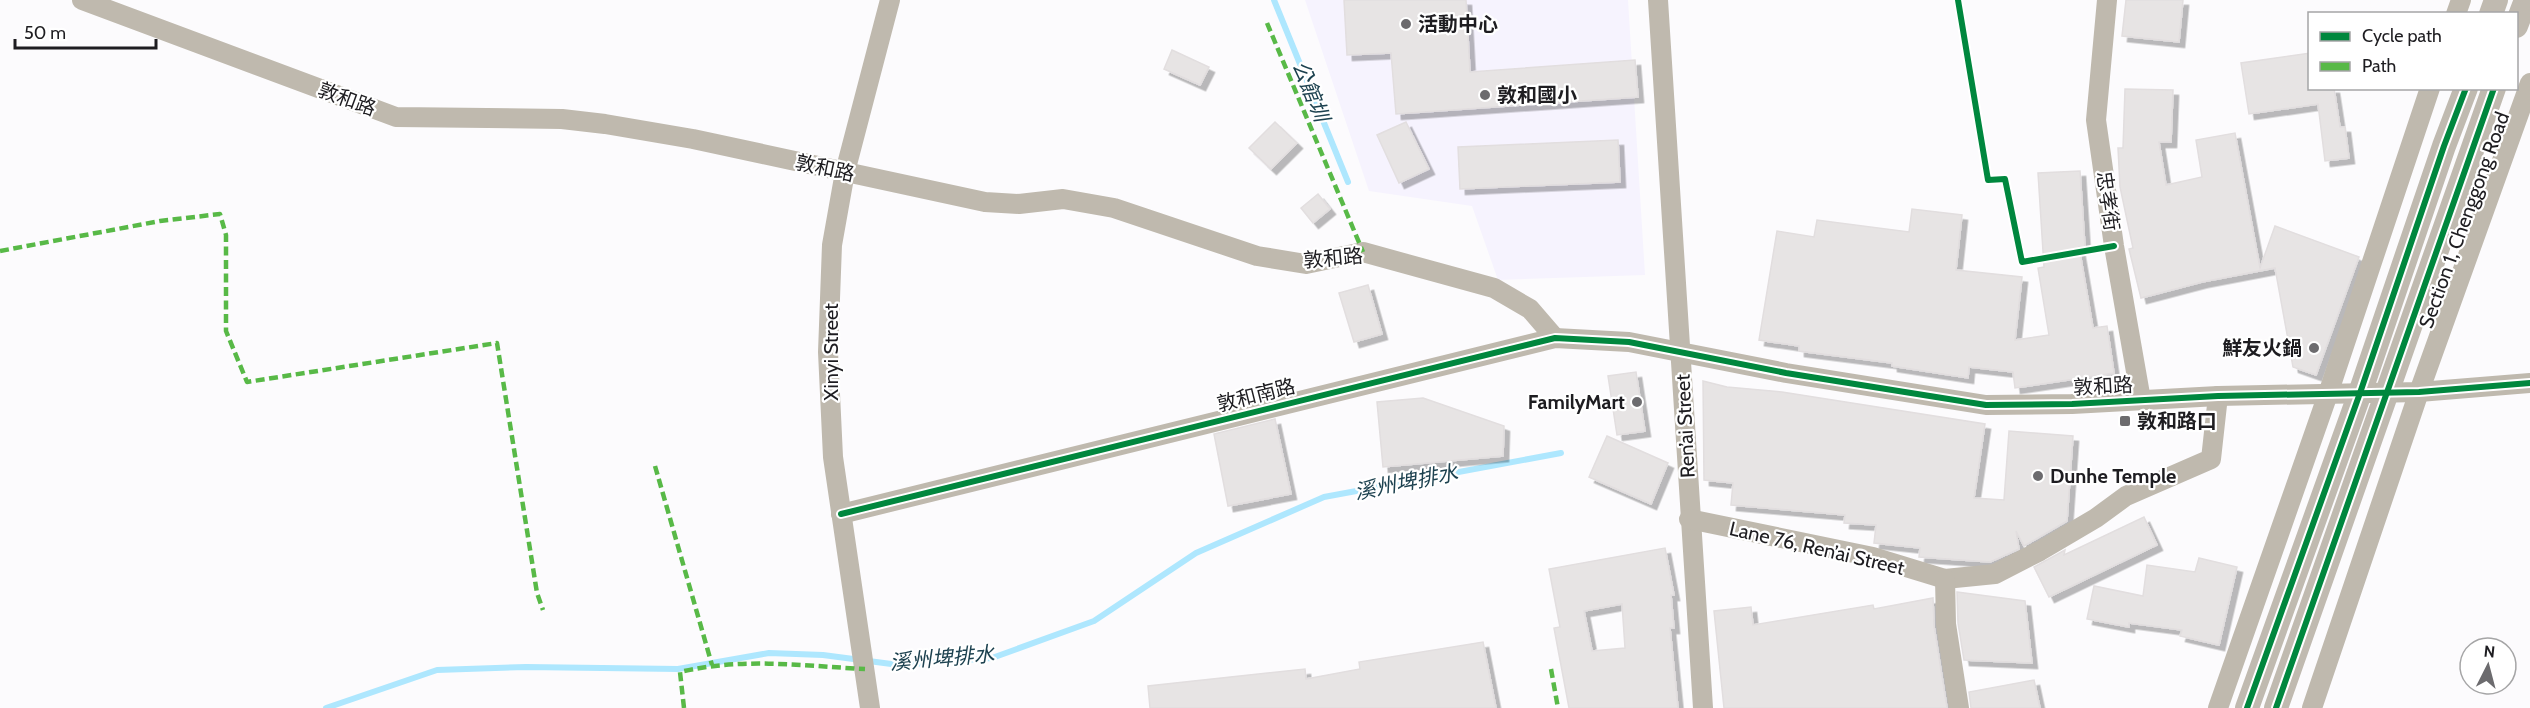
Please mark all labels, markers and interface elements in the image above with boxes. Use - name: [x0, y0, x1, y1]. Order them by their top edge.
- scale bar: [15, 12, 156, 50]
- place label: 活動中心: [1418, 12, 1498, 36]
- legend: [2308, 12, 2518, 90]
- marker: 活動中心: [1399, 17, 1413, 31]
- text: 50 m: [24, 22, 66, 44]
- text: Cycle path: [2362, 25, 2442, 47]
- text: Path: [2362, 55, 2396, 77]
- water label: 公館圳: [1288, 57, 1336, 128]
- street label: 敦和路: [315, 77, 379, 121]
- place label: 敦和國小: [1497, 83, 1577, 107]
- marker: 敦和國小: [1478, 88, 1492, 102]
- street label: Section 1, Chenggong Road: [2414, 109, 2514, 331]
- street label: 敦和路: [793, 150, 857, 186]
- street label: 忠孝街: [2092, 170, 2124, 232]
- street label: 敦和路: [1302, 243, 1364, 273]
- street label: Xinyi Street: [819, 303, 843, 401]
- place label: 鮮友火鍋: [2222, 336, 2302, 360]
- marker: 鮮友火鍋: [2307, 341, 2321, 355]
- street label: 敦和路: [2072, 372, 2134, 400]
- street label: Ren’ai Street: [1670, 373, 1700, 478]
- street label: 敦和南路: [1214, 374, 1298, 416]
- place label: FamilyMart: [1528, 390, 1625, 414]
- marker: FamilyMart: [1630, 395, 1644, 409]
- place label: 敦和路口: [2137, 409, 2217, 433]
- marker: 敦和路口: [2118, 414, 2132, 428]
- water label: 溪州埤排水: [1352, 460, 1461, 504]
- place label: Dunhe Temple: [2050, 464, 2176, 488]
- marker: Dunhe Temple: [2031, 469, 2045, 483]
- street label: Lane 76, Ren’ai Street: [1727, 516, 1907, 580]
- north arrow: [2458, 636, 2518, 696]
- water label: 溪州埤排水: [889, 641, 996, 675]
- text: N: [2483, 642, 2496, 662]

